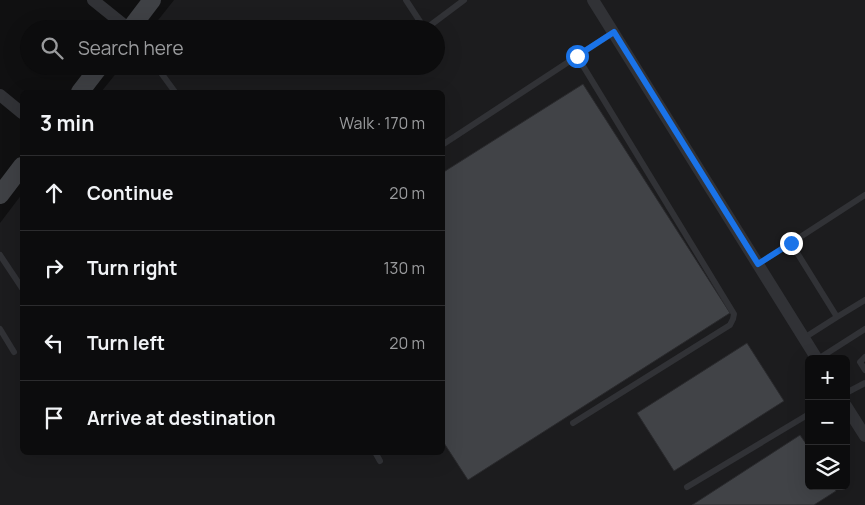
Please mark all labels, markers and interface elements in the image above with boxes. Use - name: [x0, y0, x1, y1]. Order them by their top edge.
- search box: [20, 20, 445, 75]
- icon: search: [38, 34, 66, 62]
- text: Search here: [78, 35, 184, 61]
- route start: [566, 45, 589, 68]
- text: 3 min: [40, 109, 94, 137]
- text: Walk · 170 m: [339, 112, 425, 134]
- icon: ahead: [40, 179, 68, 207]
- text: Continue: [87, 180, 173, 206]
- text: 20 m: [389, 182, 425, 204]
- route end: [780, 232, 803, 255]
- icon: right: [40, 254, 68, 282]
- text: Turn right: [87, 255, 177, 281]
- text: 130 m: [383, 257, 425, 279]
- icon: left: [40, 329, 68, 357]
- text: Turn left: [87, 330, 165, 356]
- text: 20 m: [389, 332, 425, 354]
- map controls: [805, 355, 850, 490]
- button: +: [805, 355, 850, 400]
- button: −: [805, 400, 850, 445]
- icon: arrive: [40, 404, 68, 432]
- text: Arrive at destination: [87, 405, 276, 431]
- button: layers: [805, 445, 850, 490]

